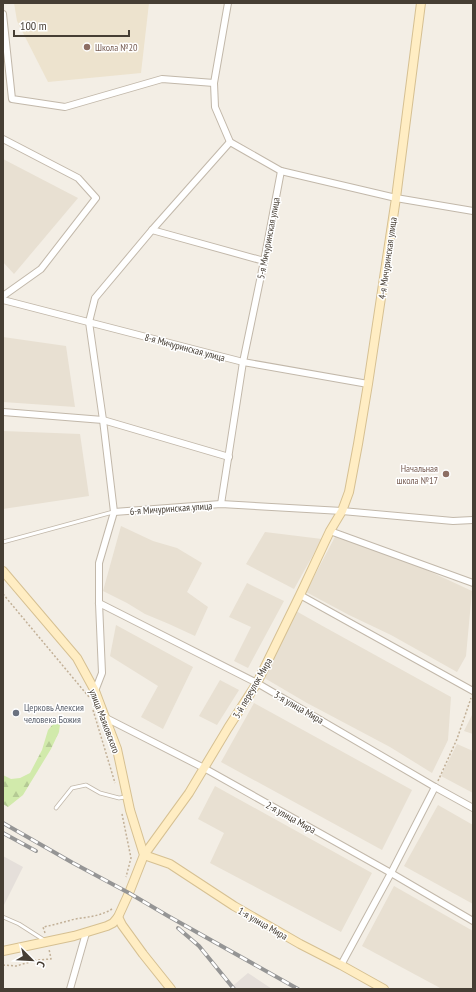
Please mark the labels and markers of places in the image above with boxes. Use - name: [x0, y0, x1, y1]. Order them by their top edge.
- place label: Школа №20: [95, 41, 138, 54]
- marker: Школа №20: [82, 42, 92, 52]
- place label: Начальная школа №17: [397, 462, 438, 487]
- marker: Начальная школа №17: [441, 469, 451, 479]
- place label: Церковь Алексия человека Божия: [24, 701, 84, 726]
- marker: Церковь Алексия человека Божия: [11, 708, 21, 718]

